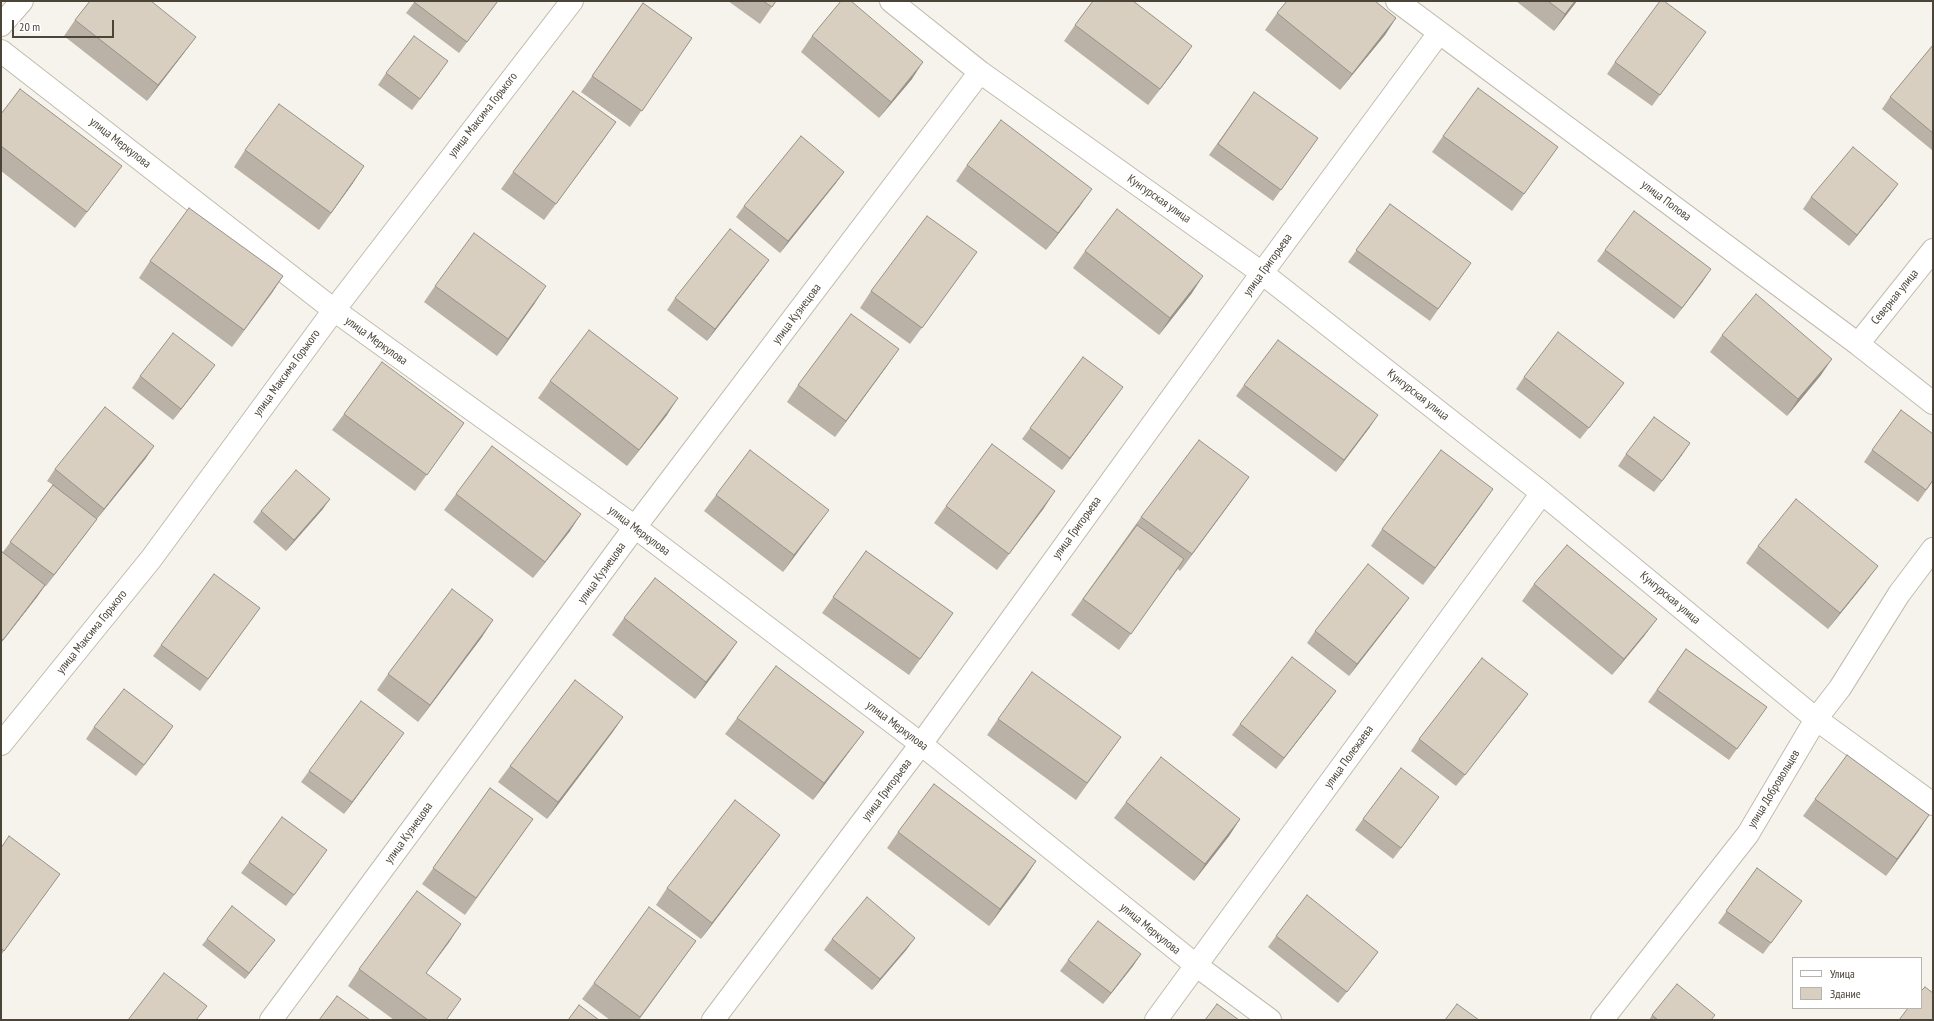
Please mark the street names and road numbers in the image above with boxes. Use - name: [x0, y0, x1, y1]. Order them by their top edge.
- street label: улица Максима Горького: [445, 70, 521, 160]
- street label: улица Меркулова: [87, 115, 153, 171]
- street label: Кунгурская улица: [1124, 172, 1194, 226]
- street label: улица Попова: [1638, 178, 1694, 224]
- street label: улица Григорьева: [1241, 231, 1295, 299]
- street label: Северная улица: [1868, 266, 1922, 328]
- street label: улица Кузнецова: [770, 281, 824, 347]
- street label: улица Меркулова: [342, 314, 410, 368]
- street label: улица Максима Горького: [251, 327, 323, 419]
- street label: Кунгурская улица: [1384, 366, 1452, 424]
- street label: улица Григорьева: [1050, 494, 1104, 562]
- street label: улица Меркулова: [605, 503, 673, 559]
- street label: улица Кузнецова: [575, 540, 629, 606]
- street label: Кунгурская улица: [1637, 569, 1703, 627]
- street label: улица Максима Горького: [54, 587, 130, 677]
- street label: улица Меркулова: [863, 698, 931, 754]
- street label: улица Полежаева: [1321, 723, 1377, 791]
- street label: улица Добровольцев: [1745, 747, 1803, 831]
- street label: улица Григорьева: [859, 756, 915, 824]
- street label: улица Кузнецова: [382, 800, 436, 866]
- street label: улица Меркулова: [1117, 900, 1183, 958]

